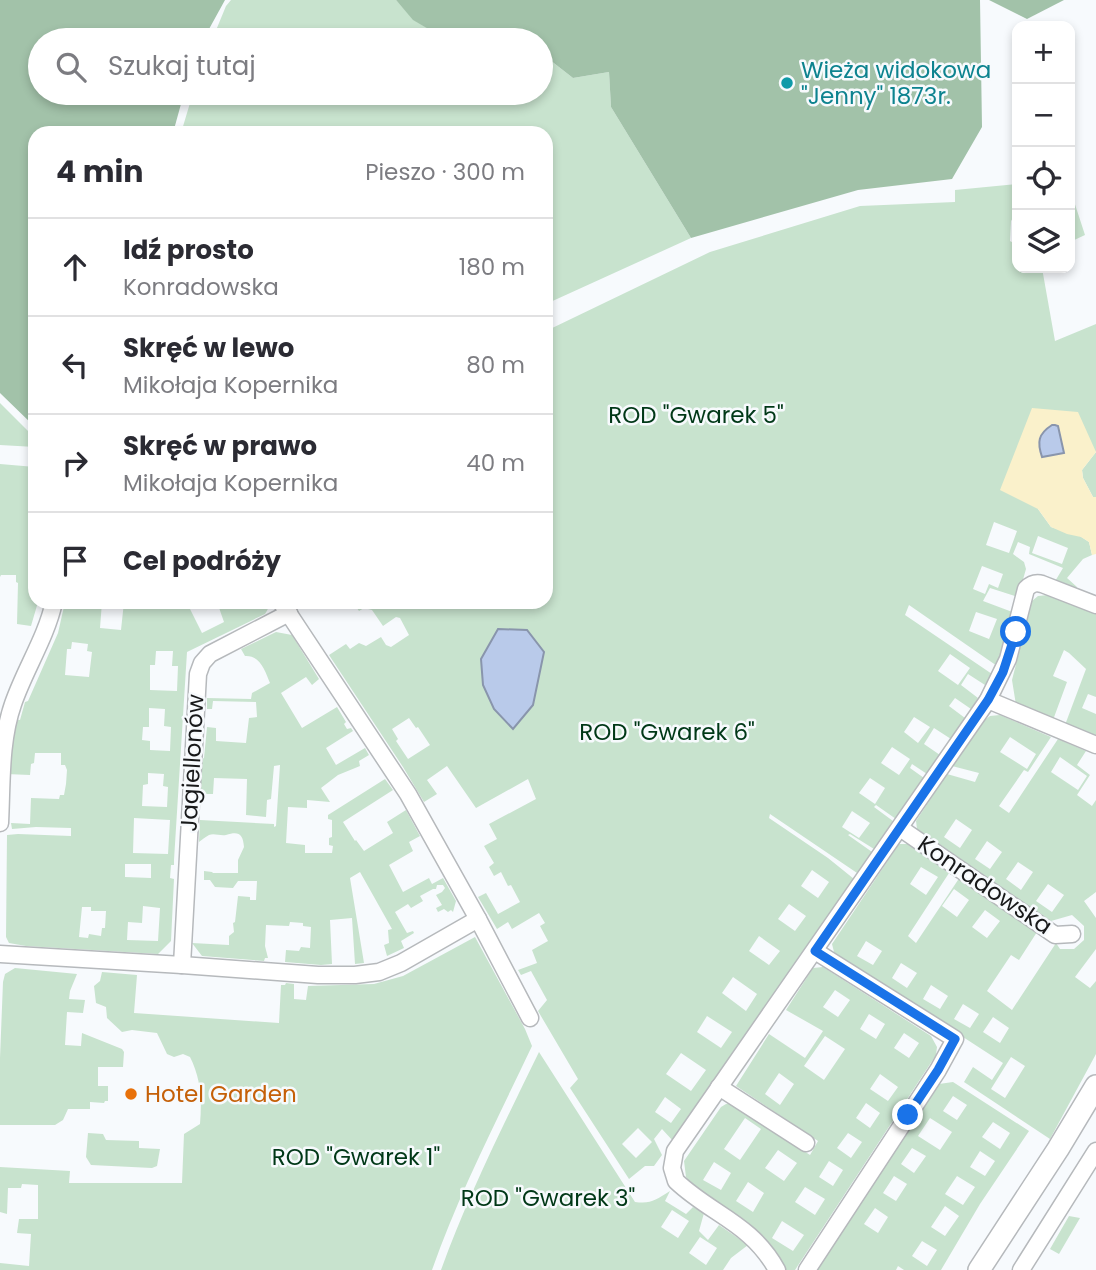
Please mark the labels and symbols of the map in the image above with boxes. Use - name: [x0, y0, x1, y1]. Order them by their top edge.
- place label: Wieża widokowa "Jenny" 1873r.: [801, 54, 991, 112]
- marker: Wieża widokowa "Jenny" 1873r.: [779, 75, 795, 91]
- park label: ROD "Gwarek 5": [608, 399, 784, 431]
- route start: [1000, 616, 1031, 647]
- street label: Jagiellonów: [172, 693, 212, 833]
- park label: ROD "Gwarek 6": [579, 716, 755, 748]
- street label: Konradowska: [911, 828, 1059, 942]
- place label: Hotel Garden: [145, 1078, 297, 1110]
- marker: Hotel Garden: [123, 1086, 139, 1102]
- route end: [892, 1099, 923, 1130]
- park label: ROD "Gwarek 1": [272, 1141, 440, 1173]
- park label: ROD "Gwarek 3": [461, 1182, 635, 1214]

